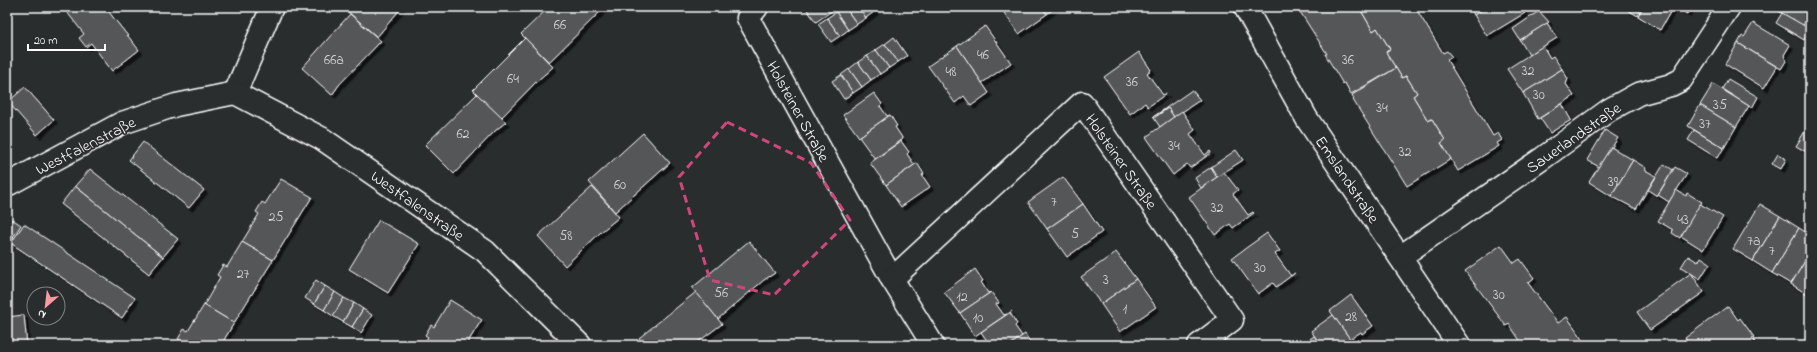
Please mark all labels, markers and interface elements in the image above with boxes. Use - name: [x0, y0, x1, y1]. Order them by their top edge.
- house number: 66: [554, 15, 566, 36]
- scale bar: [28, 26, 105, 52]
- text: 20 m: [34, 32, 57, 50]
- house number: 46: [977, 45, 989, 66]
- house number: 66a: [324, 50, 344, 71]
- house number: 36: [1342, 50, 1354, 71]
- street label: Holsteiner Straße: [760, 57, 835, 168]
- house number: 32: [1522, 61, 1534, 82]
- house number: 48: [945, 62, 957, 83]
- house number: 64: [507, 69, 519, 90]
- house number: 36: [1126, 72, 1138, 93]
- house number: 30: [1533, 85, 1545, 106]
- house number: 35: [1713, 95, 1727, 116]
- street label: Sauerlandstraße: [1522, 96, 1627, 180]
- house number: 34: [1376, 98, 1388, 119]
- street label: Holsteiner Straße: [1078, 109, 1163, 216]
- street label: Westfalenstraße: [32, 111, 141, 182]
- house number: 37: [1699, 114, 1711, 135]
- house number: 62: [456, 124, 470, 145]
- street label: Emslandstraße: [1308, 131, 1385, 229]
- house number: 34: [1168, 136, 1180, 157]
- house number: 32: [1399, 142, 1411, 163]
- street label: Westfalenstraße: [365, 165, 469, 248]
- house number: 39: [1608, 172, 1619, 193]
- house number: 60: [614, 175, 626, 196]
- house number: 7: [1051, 192, 1057, 213]
- house number: 32: [1211, 198, 1223, 219]
- house number: 25: [269, 207, 283, 228]
- house number: 43: [1677, 210, 1689, 231]
- house number: 5: [1071, 224, 1079, 245]
- house number: 58: [559, 226, 573, 247]
- house number: 7a: [1747, 231, 1761, 252]
- house number: 7: [1769, 241, 1775, 262]
- house number: 30: [1254, 258, 1266, 279]
- house number: 27: [237, 264, 250, 285]
- house number: 3: [1103, 270, 1109, 291]
- house number: 56: [714, 283, 728, 304]
- house number: 30: [1493, 285, 1505, 306]
- north arrow: [26, 286, 66, 326]
- house number: 12: [956, 287, 968, 308]
- house number: 1: [1123, 299, 1128, 320]
- text: N: [35, 305, 49, 323]
- house number: 28: [1345, 307, 1357, 328]
- house number: 10: [973, 308, 983, 329]

